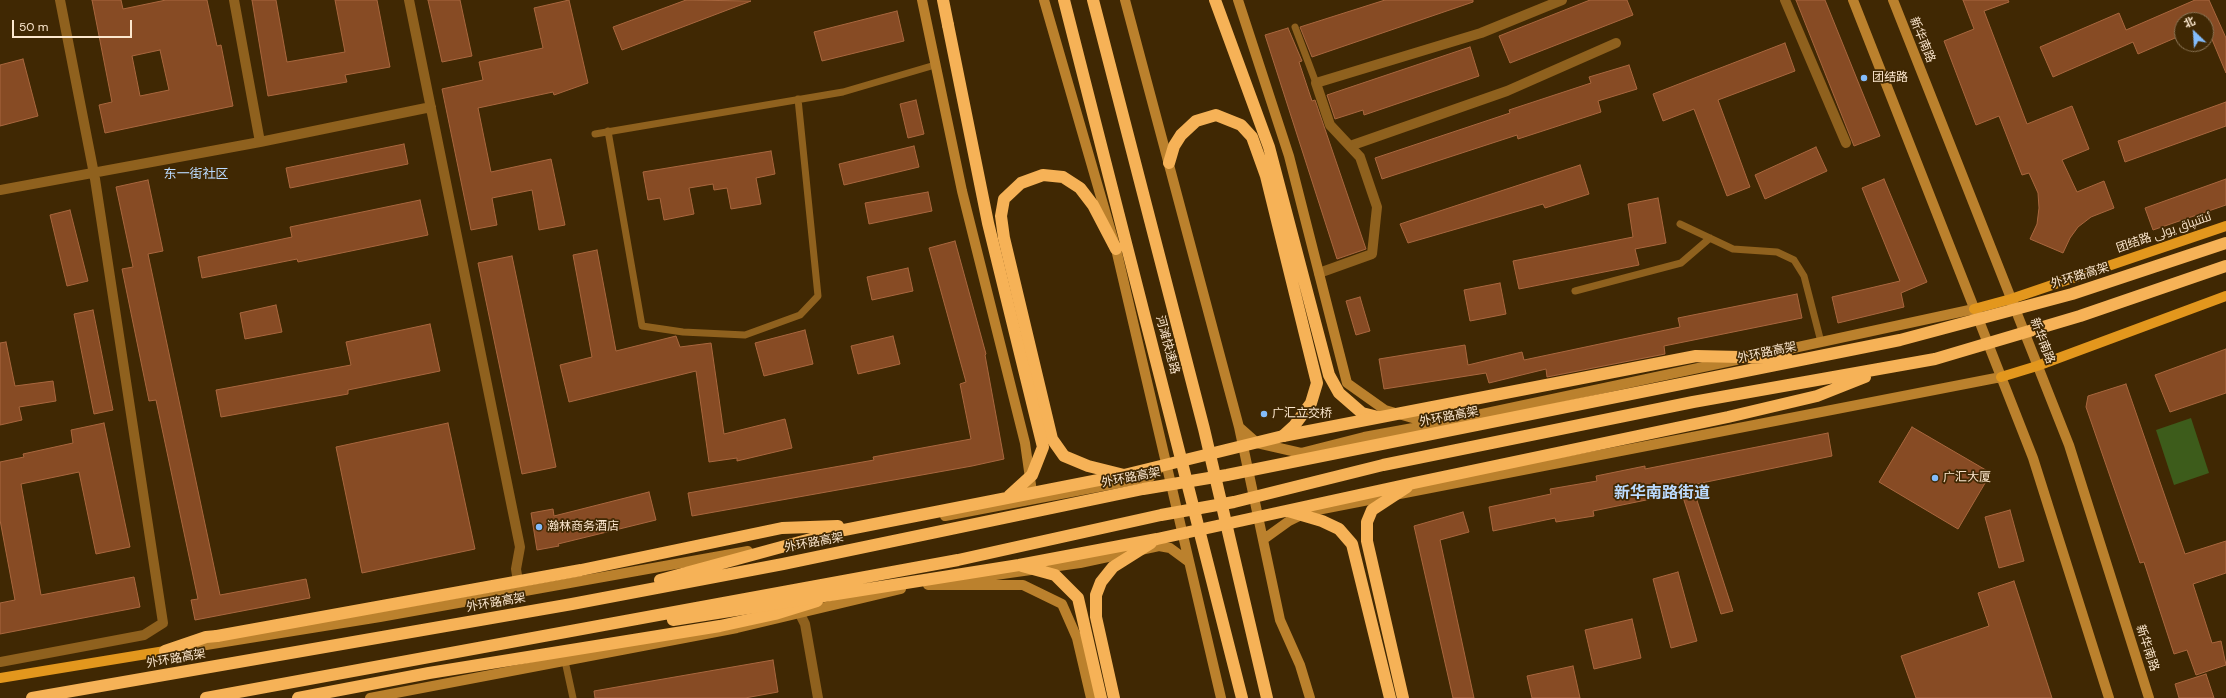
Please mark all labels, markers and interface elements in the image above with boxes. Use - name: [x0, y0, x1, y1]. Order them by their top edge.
- scale bar: [14, 12, 134, 38]
- north arrow: [2174, 12, 2214, 52]
- text: 北: [2181, 13, 2197, 31]
- street label: 新华南路: [1906, 15, 1938, 65]
- text: 50 m: [19, 19, 48, 35]
- place label: 团结路: [1872, 71, 1908, 85]
- marker: 团结路: [1859, 73, 1869, 83]
- district label: 东一街社区: [164, 167, 228, 183]
- street label: 团结路 ئىتتىپاق يولى: [2115, 210, 2213, 256]
- street label: 外环路高架: [2049, 260, 2111, 292]
- street label: 河滩快速路: [1152, 314, 1182, 376]
- street label: 新华南路: [2027, 316, 2057, 366]
- street label: 外环路高架: [1736, 340, 1798, 366]
- street label: 外环路高架: [1418, 404, 1480, 430]
- place label: 广汇立交桥: [1272, 407, 1332, 421]
- marker: 广汇立交桥: [1259, 409, 1269, 419]
- street label: 外环路高架: [1100, 465, 1162, 491]
- place label: 广汇大厦: [1943, 471, 1991, 485]
- marker: 广汇大厦: [1930, 473, 1940, 483]
- district label: 新华南路街道: [1614, 484, 1710, 504]
- place label: 瀚林商务酒店: [547, 520, 619, 534]
- marker: 瀚林商务酒店: [534, 522, 544, 532]
- street label: 外环路高架: [783, 530, 845, 556]
- street label: 外环路高架: [465, 591, 527, 615]
- street label: 新华南路: [2133, 623, 2161, 673]
- street label: 外环路高架: [145, 647, 207, 671]

